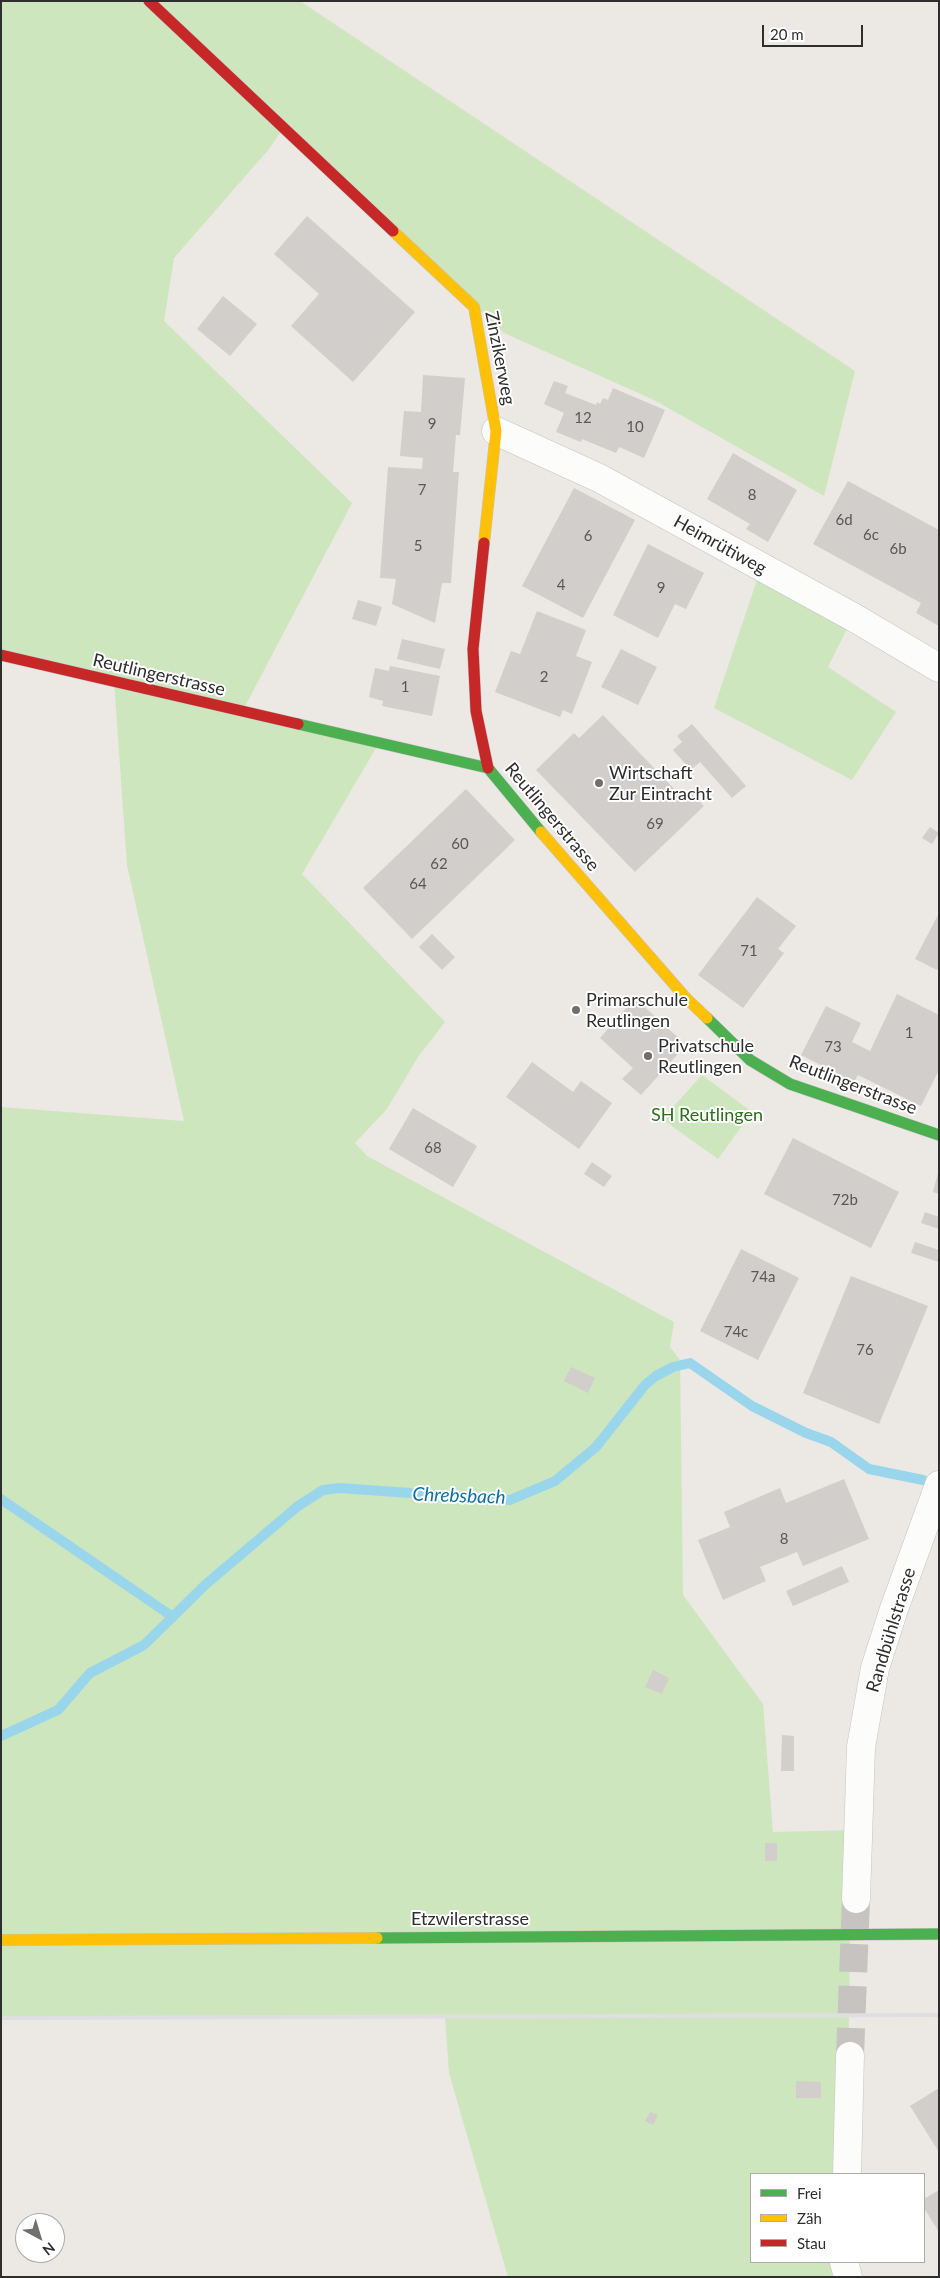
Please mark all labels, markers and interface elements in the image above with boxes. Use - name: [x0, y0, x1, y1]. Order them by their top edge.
- scale bar: [765, 15, 866, 47]
- text: 20 m: [770, 25, 804, 43]
- street label: Zinzikerweg: [480, 309, 520, 407]
- house number: 12: [574, 409, 592, 427]
- house number: 9: [428, 415, 436, 433]
- house number: 10: [626, 418, 644, 436]
- house number: 7: [418, 481, 426, 499]
- house number: 8: [748, 486, 756, 504]
- street label: Heimrütiweg: [670, 511, 770, 579]
- house number: 6d: [835, 511, 853, 529]
- house number: 6c: [863, 526, 879, 544]
- house number: 6: [584, 527, 592, 545]
- house number: 5: [414, 537, 422, 555]
- house number: 6b: [889, 540, 907, 558]
- house number: 4: [557, 576, 565, 594]
- house number: 9: [657, 579, 665, 597]
- street label: Reutlingerstrasse: [91, 649, 227, 701]
- house number: 2: [540, 668, 548, 686]
- house number: 1: [401, 678, 409, 696]
- street label: Reutlingerstrasse: [500, 758, 604, 876]
- place label: Wirtschaft Zur Eintracht: [609, 762, 712, 804]
- marker: Wirtschaft Zur Eintracht: [593, 777, 605, 789]
- house number: 69: [646, 815, 664, 833]
- house number: 60: [451, 835, 469, 853]
- house number: 62: [430, 855, 448, 873]
- house number: 64: [409, 875, 427, 893]
- house number: 71: [740, 942, 758, 960]
- place label: Primarschule Reutlingen: [586, 989, 688, 1032]
- marker: Primarschule Reutlingen: [570, 1004, 582, 1016]
- house number: 1: [905, 1024, 913, 1042]
- place label: Privatschule Reutlingen: [658, 1035, 754, 1078]
- house number: 73: [824, 1038, 842, 1056]
- marker: Privatschule Reutlingen: [642, 1050, 654, 1062]
- street label: Reutlingerstrasse: [786, 1051, 920, 1119]
- park label: SH Reutlingen: [651, 1104, 763, 1126]
- house number: 68: [424, 1139, 442, 1157]
- house number: 72b: [832, 1191, 858, 1209]
- house number: 74a: [751, 1268, 775, 1286]
- house number: 74c: [724, 1323, 748, 1341]
- house number: 76: [856, 1341, 874, 1359]
- water label: Chrebsbach: [412, 1483, 506, 1509]
- house number: 8: [780, 1530, 788, 1548]
- street label: Randbühlstrasse: [862, 1565, 920, 1695]
- street label: Etzwilerstrasse: [411, 1908, 529, 1930]
- legend: [750, 2173, 925, 2263]
- text: Frei: [797, 2184, 822, 2202]
- text: Zäh: [797, 2209, 822, 2227]
- north arrow: [15, 2213, 65, 2263]
- text: Stau: [797, 2234, 826, 2252]
- text: N: [40, 2239, 59, 2259]

